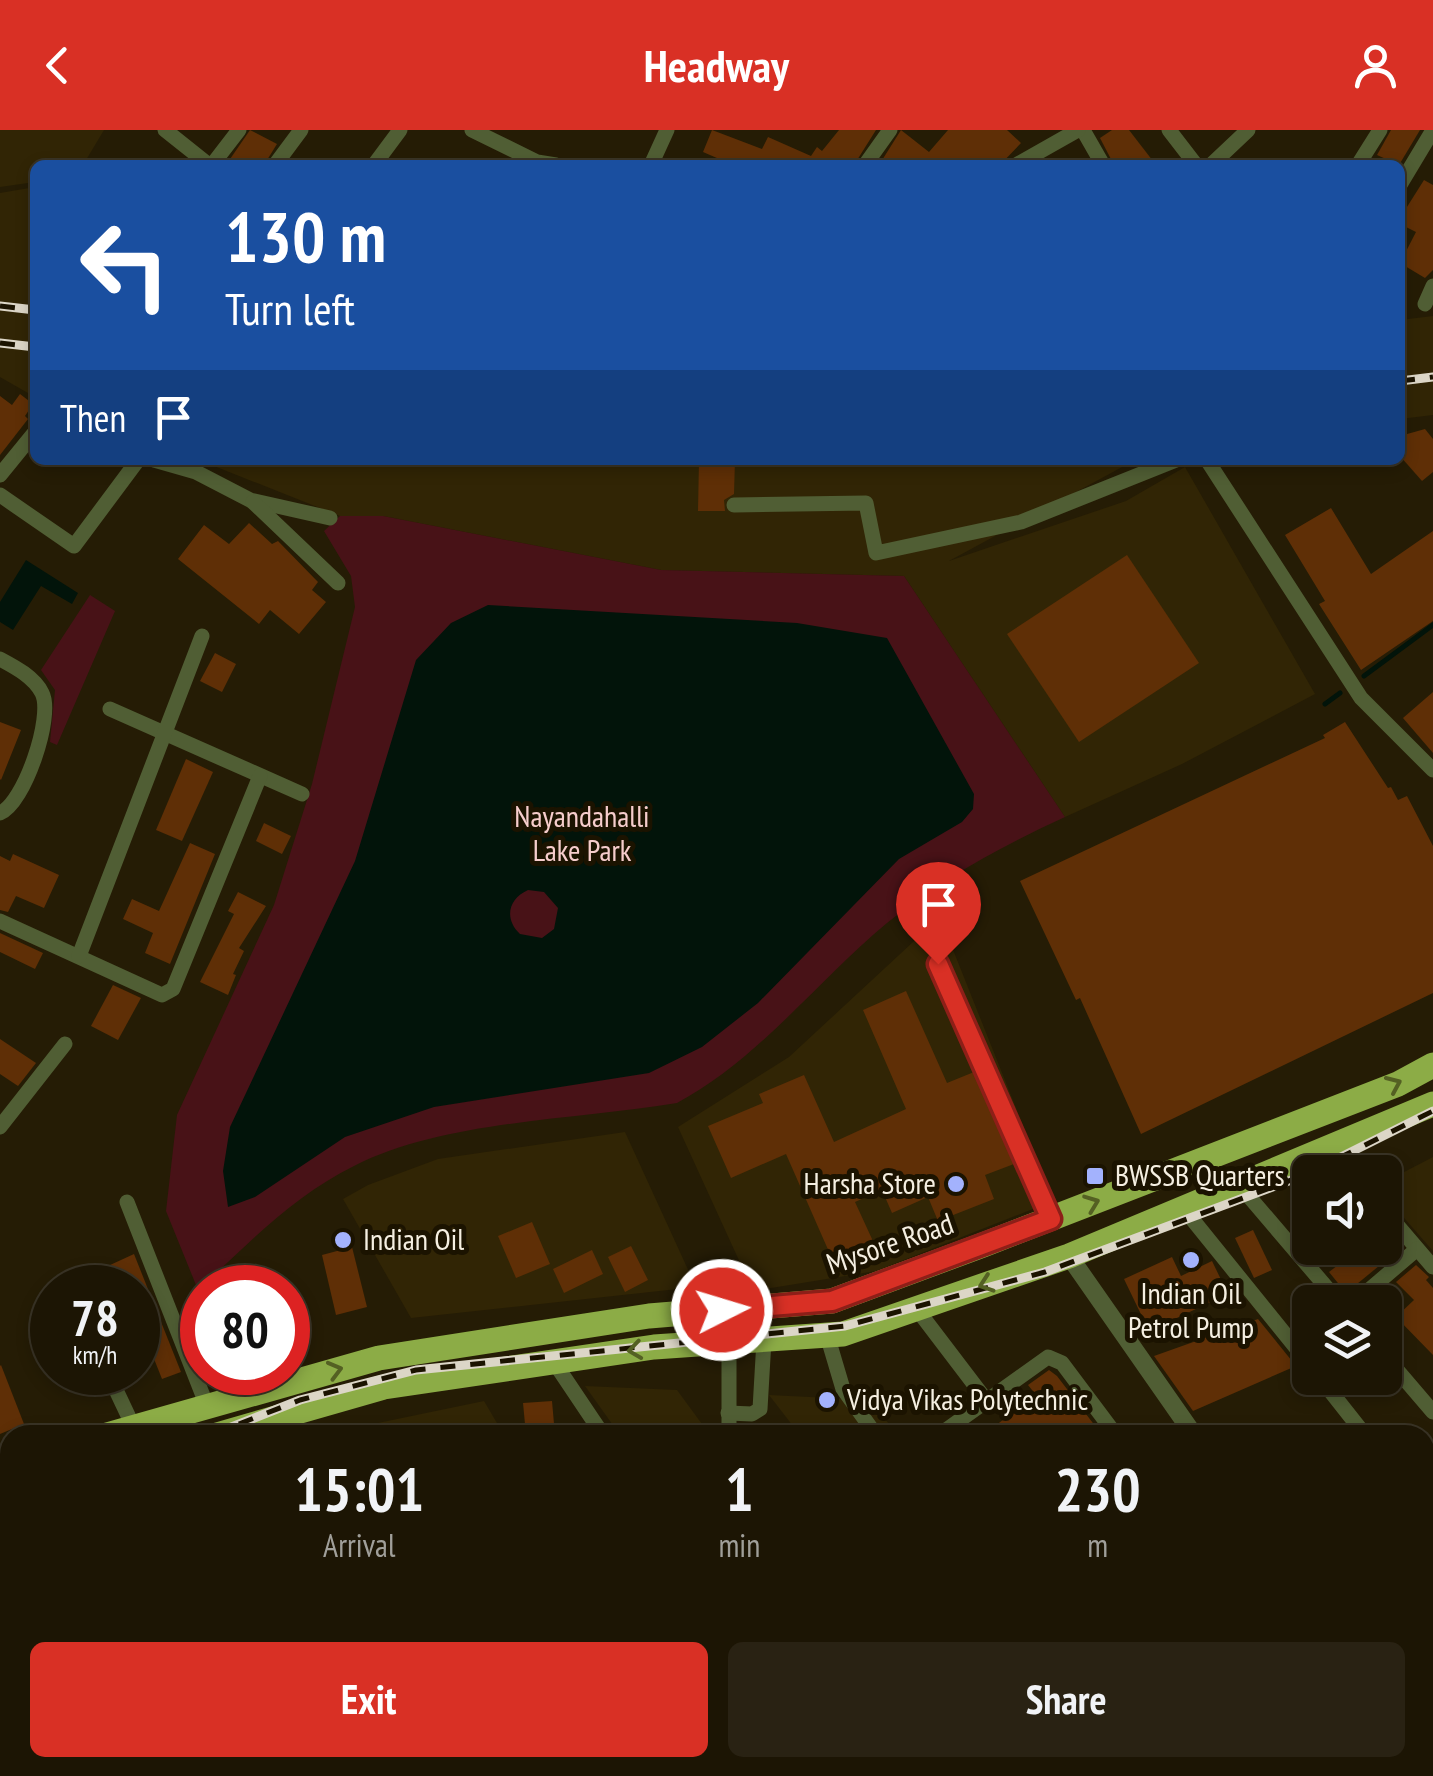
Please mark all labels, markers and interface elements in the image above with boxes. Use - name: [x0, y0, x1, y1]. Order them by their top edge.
- text: Headway: [644, 36, 789, 94]
- icon: back: [30, 38, 85, 93]
- icon: person: [1348, 38, 1403, 93]
- text: 130 m: [225, 191, 386, 281]
- icon: left: [60, 200, 190, 330]
- text: Turn left: [225, 279, 355, 337]
- icon: arrive: [146, 390, 201, 445]
- text: Then: [60, 393, 126, 442]
- park label: Nayandahalli Lake Park: [514, 796, 650, 869]
- pin: [896, 862, 981, 965]
- icon: arrive: [911, 877, 966, 932]
- one-way arrow: [1384, 1076, 1402, 1096]
- place label: BWSSB Quarters: [1115, 1155, 1285, 1194]
- map controls: [1292, 1155, 1402, 1395]
- button: sound: [1292, 1155, 1402, 1265]
- place label: Harsha Store: [804, 1163, 936, 1202]
- marker: BWSSB Quarters: [1084, 1165, 1106, 1187]
- marker: Harsha Store: [945, 1173, 967, 1195]
- one-way arrow: [1082, 1195, 1100, 1215]
- street label: Mysore Road: [821, 1203, 958, 1282]
- place label: Indian Oil: [363, 1219, 464, 1258]
- marker: Indian Oil: [332, 1229, 354, 1251]
- marker: Indian Oil Petrol Pump: [1180, 1249, 1202, 1271]
- position arrow: [670, 1258, 774, 1362]
- speed limit sign: 80: [180, 1265, 310, 1395]
- one-way arrow: [978, 1272, 995, 1293]
- place label: Indian Oil Petrol Pump: [1128, 1273, 1254, 1346]
- text: 78: [71, 1285, 119, 1350]
- button: layers: [1292, 1285, 1402, 1395]
- text: km/h: [73, 1339, 117, 1371]
- one-way arrow: [626, 1339, 643, 1360]
- one-way arrow: [326, 1361, 343, 1382]
- place label: Vidya Vikas Polytechnic: [846, 1379, 1088, 1418]
- marker: Vidya Vikas Polytechnic: [816, 1389, 838, 1411]
- text: 15:01: [294, 1450, 424, 1528]
- text: 1: [725, 1450, 754, 1528]
- text: 230: [1055, 1450, 1141, 1528]
- text: Arrival: [323, 1524, 395, 1566]
- text: min: [718, 1524, 760, 1566]
- text: m: [1087, 1524, 1108, 1566]
- button: Exit: [30, 1642, 708, 1757]
- button: Share: [728, 1642, 1405, 1757]

